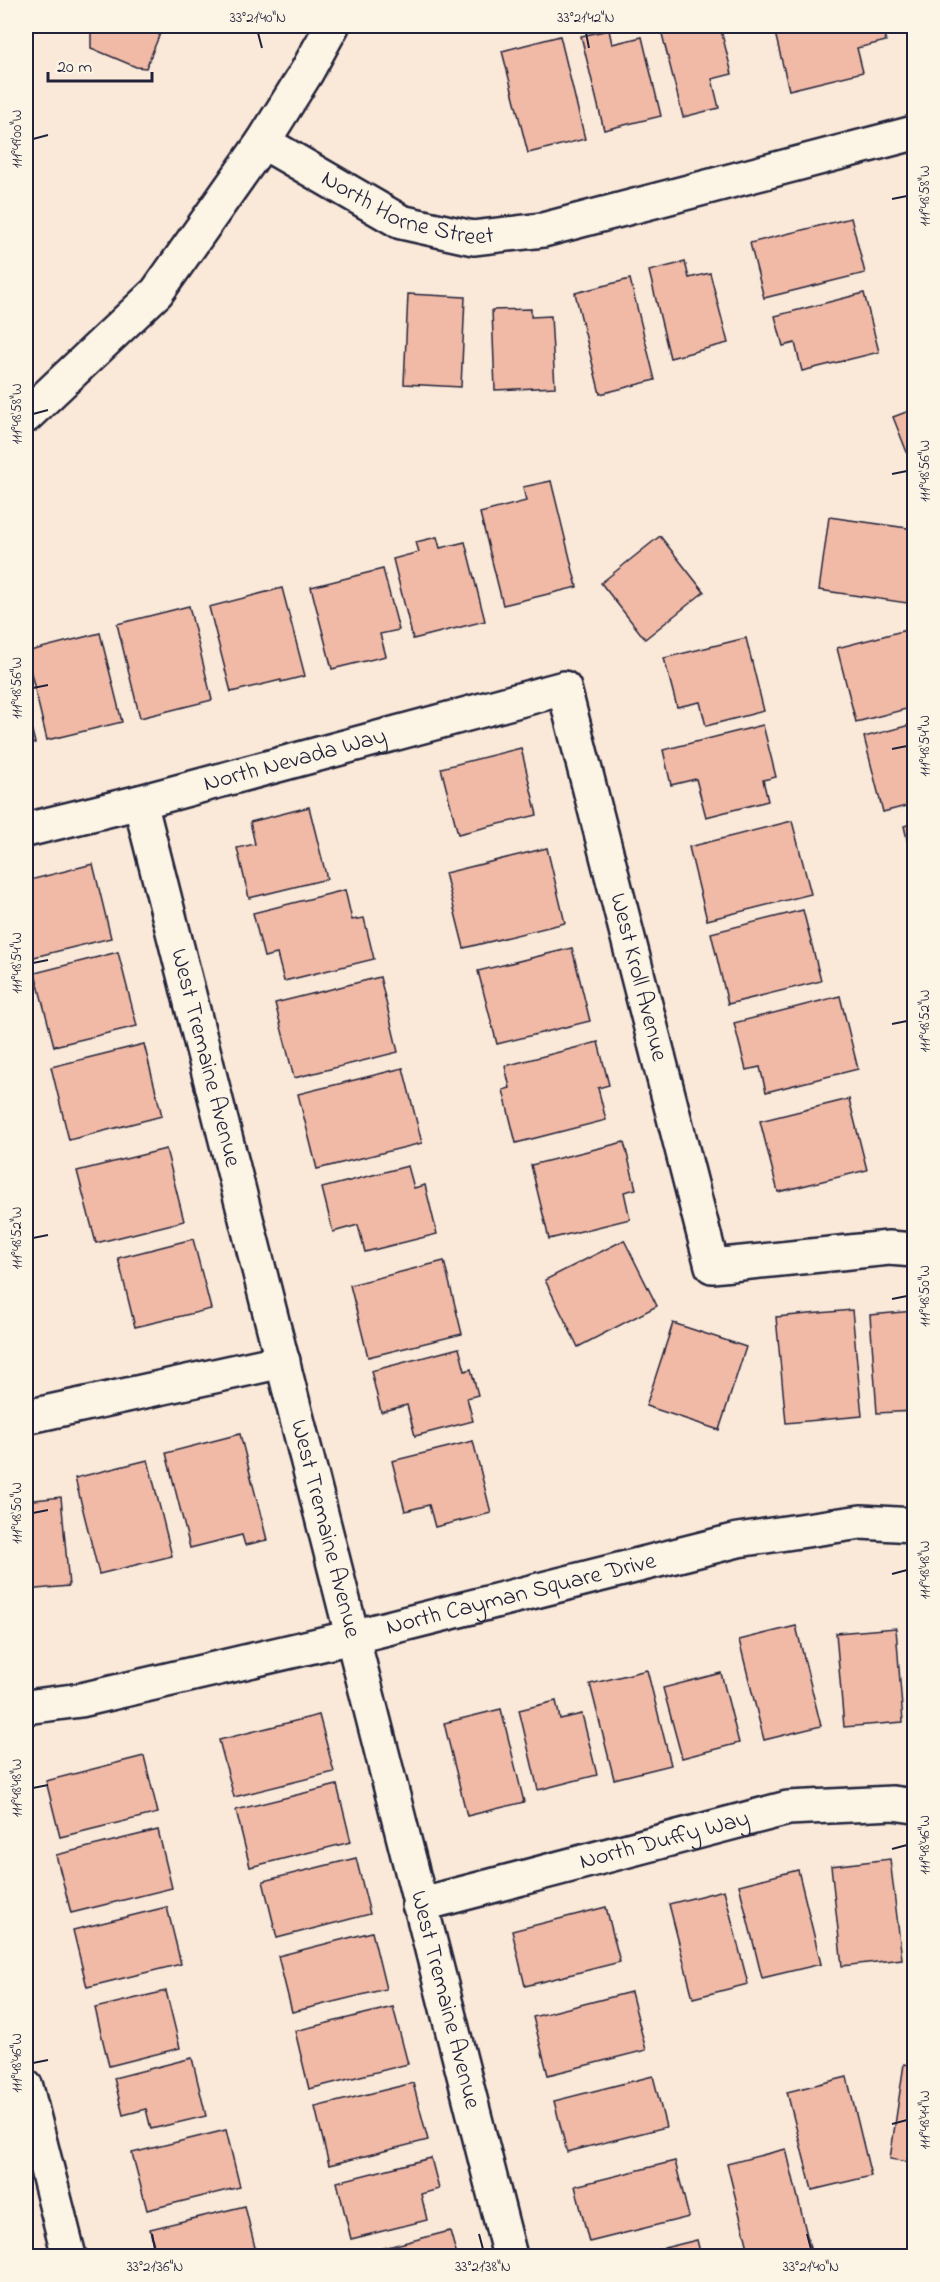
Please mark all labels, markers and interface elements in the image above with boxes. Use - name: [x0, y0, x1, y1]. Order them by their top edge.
- text: 33°21'40"N: [230, 7, 286, 29]
- text: 33°21'42"N: [557, 7, 615, 29]
- scale bar: [48, 45, 152, 83]
- text: 20 m: [57, 55, 92, 81]
- text: 111°49'00"W: [6, 110, 28, 168]
- street label: North Horne Street: [314, 162, 496, 256]
- text: 111°48'58"W: [914, 165, 936, 227]
- text: 111°48'58"W: [6, 383, 28, 445]
- text: 111°48'56"W: [914, 440, 936, 502]
- text: 111°48'56"W: [6, 657, 28, 719]
- text: 111°48'54"W: [914, 715, 936, 777]
- street label: North Nevada Way: [200, 719, 391, 802]
- street label: West Kroll Avenue: [600, 889, 676, 1065]
- text: 111°48'54"W: [6, 932, 28, 994]
- street label: West Tremaine Avenue: [161, 945, 250, 1171]
- text: 111°48'52"W: [914, 990, 936, 1052]
- text: 111°48'52"W: [6, 1207, 28, 1269]
- text: 111°48'50"W: [914, 1265, 936, 1327]
- street label: West Tremaine Avenue: [280, 1416, 370, 1642]
- text: 111°48'50"W: [6, 1482, 28, 1544]
- text: 111°48'48"W: [914, 1541, 936, 1599]
- street label: North Cayman Square Drive: [382, 1544, 660, 1645]
- text: 111°48'48"W: [6, 1759, 28, 1817]
- street label: North Duffy Way: [576, 1801, 754, 1880]
- text: 111°48'46"W: [914, 1815, 936, 1875]
- street label: West Tremaine Avenue: [400, 1887, 489, 2113]
- text: 111°48'46"W: [6, 2033, 28, 2093]
- text: 111°48'44"W: [914, 2090, 936, 2150]
- text: 33°21'36"N: [127, 2256, 183, 2278]
- text: 33°21'38"N: [455, 2256, 511, 2278]
- text: 33°21'40"N: [783, 2256, 839, 2278]

